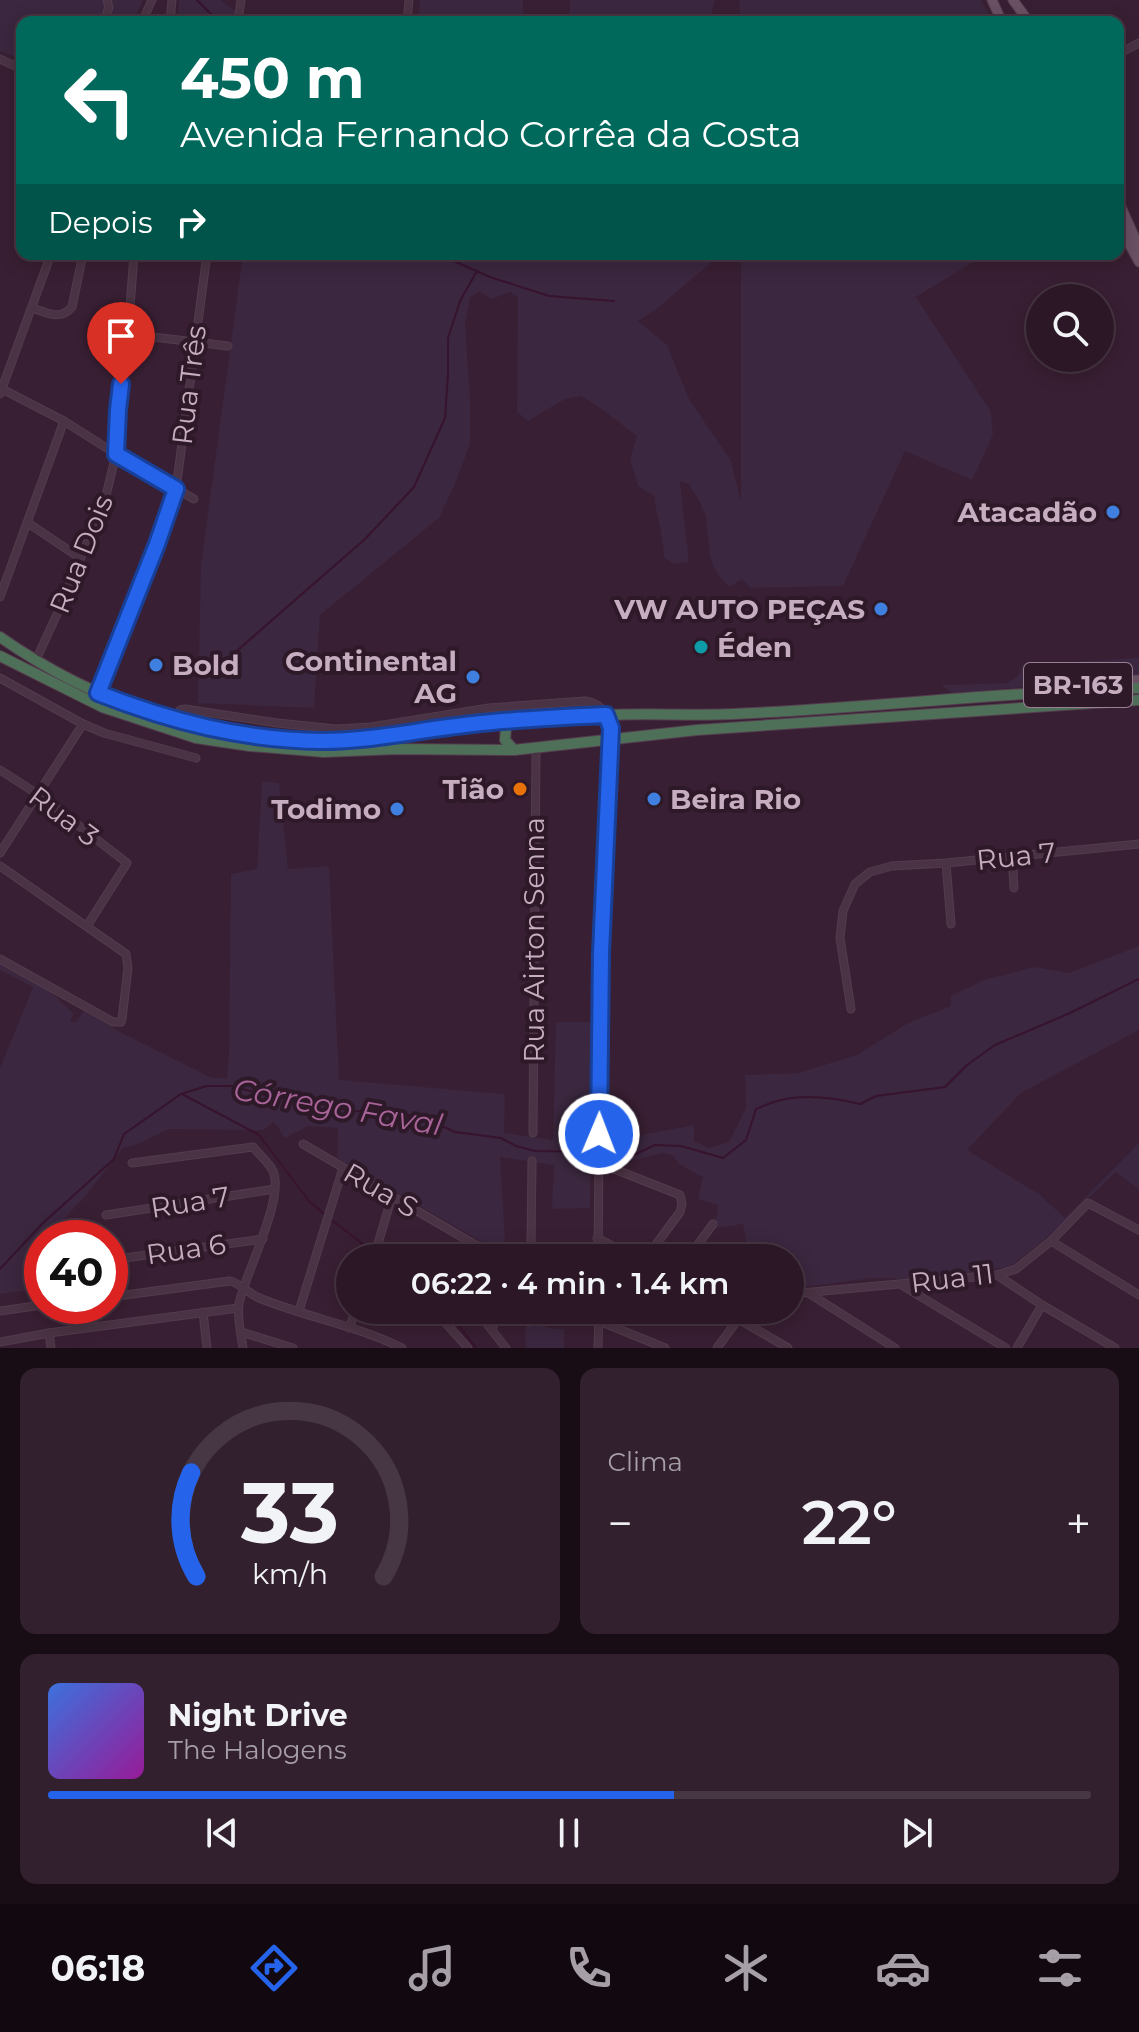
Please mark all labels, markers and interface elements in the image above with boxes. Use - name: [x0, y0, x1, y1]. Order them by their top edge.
- text: 450 m: [180, 44, 365, 112]
- icon: left: [48, 48, 152, 152]
- text: Avenida Fernando Corrêa da Costa: [180, 112, 801, 156]
- icon: right: [169, 200, 213, 244]
- text: Depois: [48, 204, 153, 241]
- map controls: [1026, 284, 1114, 372]
- button: search: [1026, 284, 1114, 372]
- pin: [87, 302, 155, 384]
- icon: arrive: [99, 314, 143, 358]
- street label: Rua Três: [165, 323, 213, 447]
- street label: Rua Dois: [42, 490, 120, 618]
- place label: Atacadão: [957, 495, 1097, 529]
- marker: Atacadão: [1104, 503, 1122, 521]
- place label: VW AUTO PEÇAS: [613, 592, 865, 626]
- marker: VW AUTO PEÇAS: [872, 600, 890, 618]
- place label: Éden: [717, 630, 792, 664]
- marker: Éden: [692, 638, 710, 656]
- place label: Continental AG: [285, 644, 457, 710]
- place label: Bold: [172, 648, 240, 682]
- marker: Bold: [147, 656, 165, 674]
- road number: BR-163: [1024, 663, 1132, 707]
- marker: Continental AG: [464, 668, 482, 686]
- place label: Tião: [443, 772, 504, 806]
- street label: Rua 3: [22, 779, 106, 853]
- marker: Tião: [511, 780, 529, 798]
- place label: Beira Rio: [670, 782, 801, 816]
- marker: Beira Rio: [645, 790, 663, 808]
- place label: Todimo: [271, 792, 381, 826]
- marker: Todimo: [388, 800, 406, 818]
- street label: Rua Airton Senna: [517, 817, 551, 1063]
- street label: Rua 7: [975, 835, 1057, 877]
- water label: Córrego Faval: [231, 1070, 445, 1144]
- position arrow: [557, 1092, 641, 1176]
- street label: Rua S: [338, 1155, 424, 1225]
- street label: Rua 7: [148, 1179, 232, 1225]
- speed limit sign: 40: [24, 1220, 128, 1324]
- street label: Rua 6: [144, 1227, 228, 1271]
- street label: Rua 11: [909, 1256, 995, 1300]
- text: 06:22 · 4 min · 1.4 km: [411, 1265, 729, 1302]
- text: Clima: [608, 1446, 683, 1478]
- text: 33: [240, 1462, 339, 1564]
- text: 22°: [802, 1486, 897, 1559]
- text: −: [608, 1496, 633, 1550]
- text: +: [1066, 1496, 1091, 1550]
- text: km/h: [252, 1556, 328, 1591]
- text: Night Drive: [168, 1697, 348, 1734]
- text: The Halogens: [168, 1734, 347, 1766]
- icon: previous: [200, 1811, 244, 1855]
- icon: pause: [547, 1811, 591, 1855]
- icon: next: [895, 1811, 939, 1855]
- icon: directions: [246, 1940, 302, 1996]
- icon: music: [404, 1940, 460, 1996]
- icon: phone: [561, 1940, 617, 1996]
- icon: climate: [718, 1940, 774, 1996]
- icon: car: [875, 1940, 931, 1996]
- icon: filters: [1032, 1940, 1088, 1996]
- text: 06:18: [51, 1946, 145, 1990]

